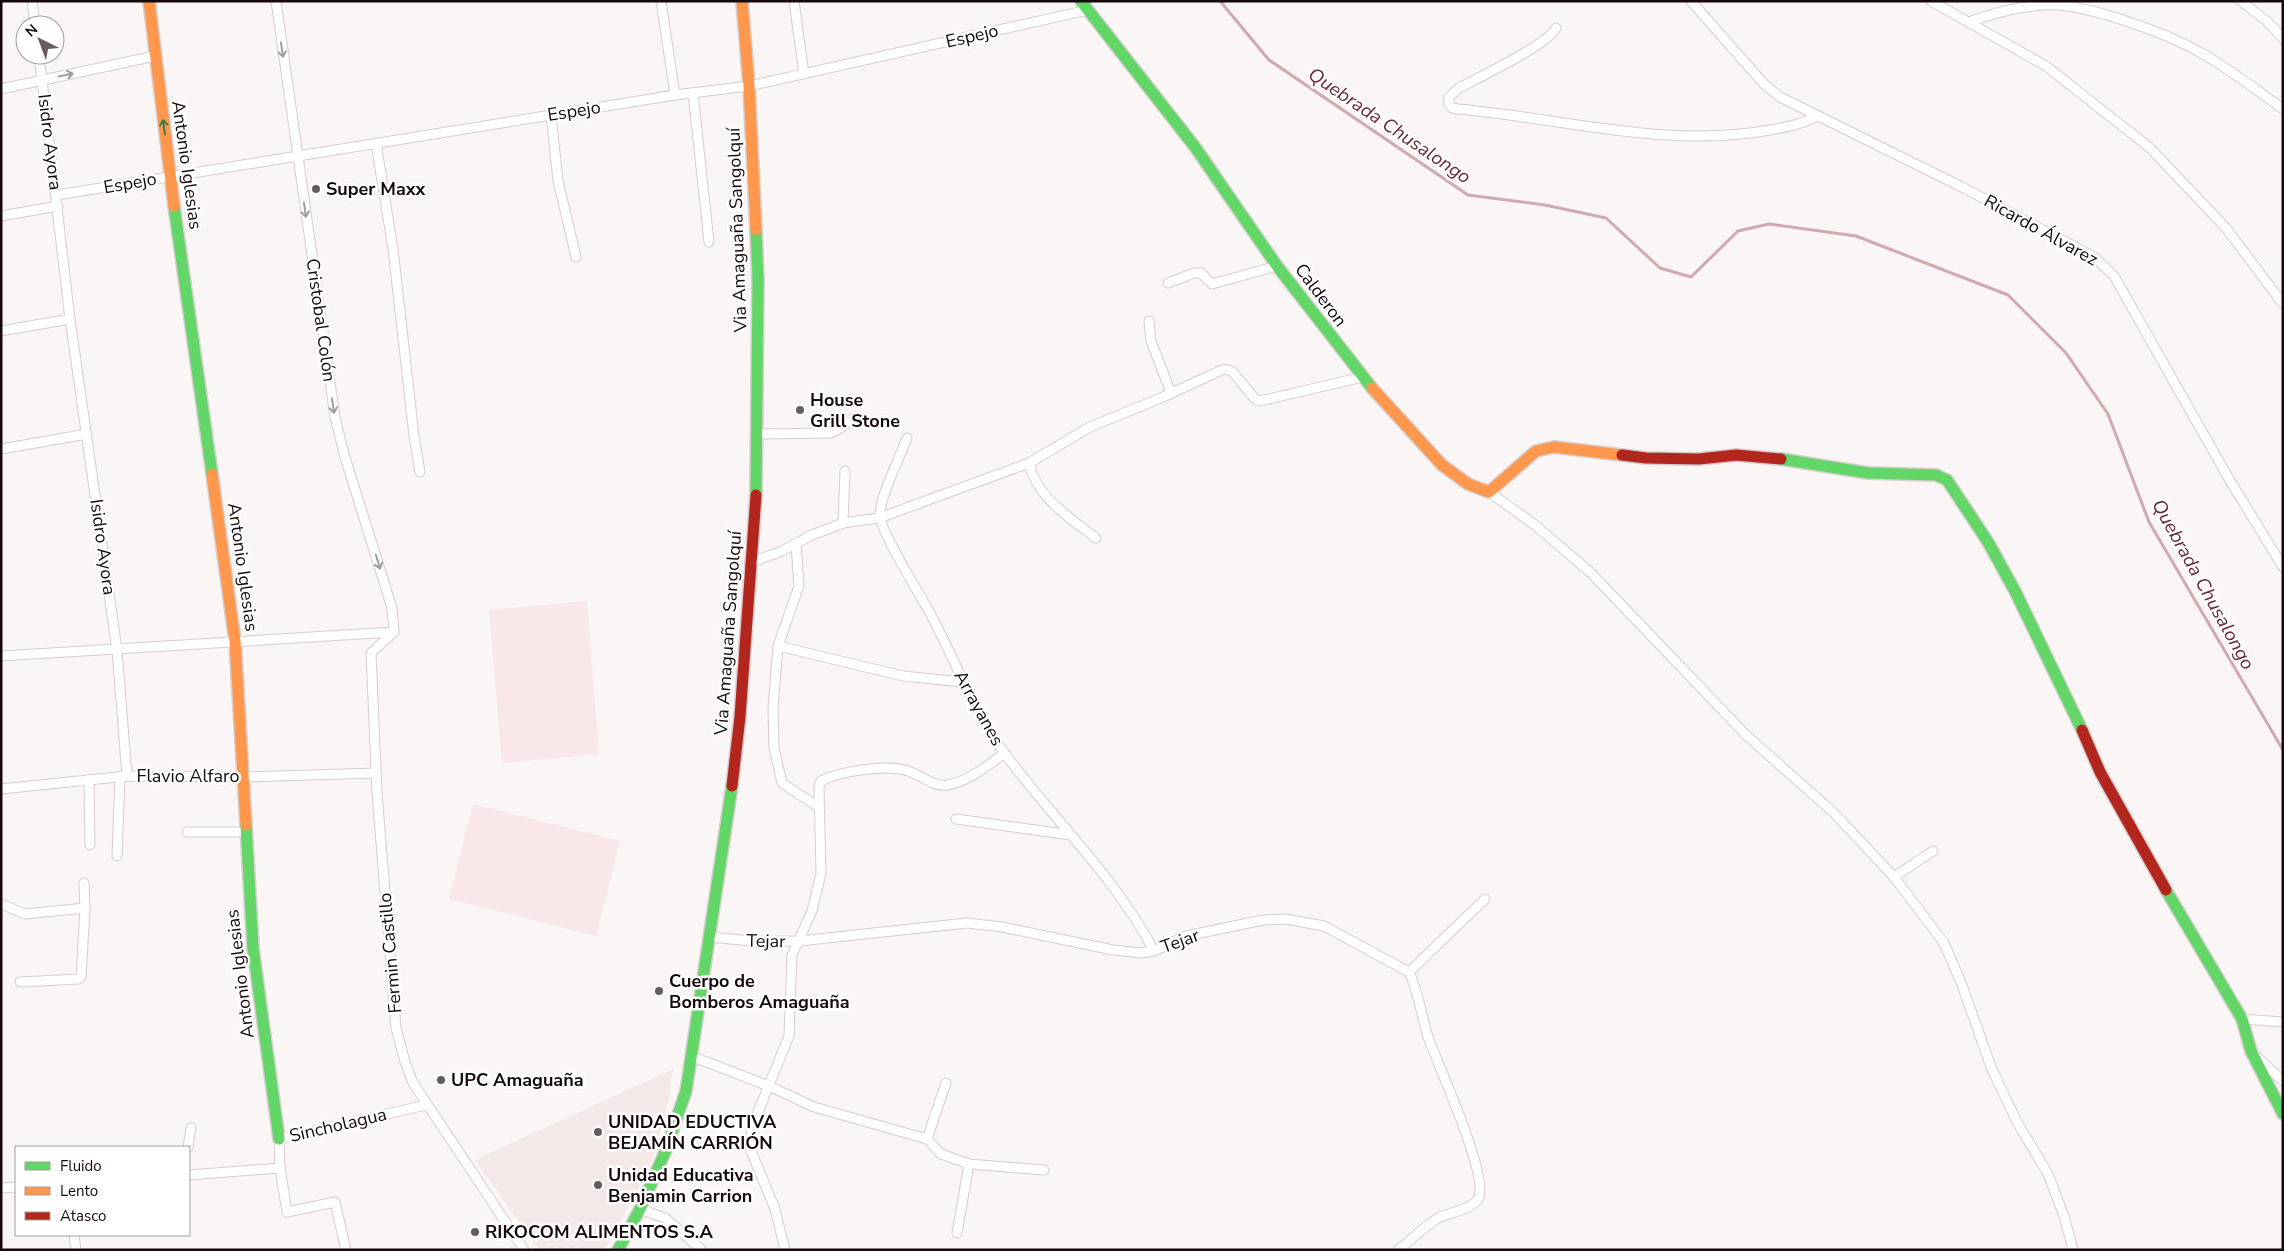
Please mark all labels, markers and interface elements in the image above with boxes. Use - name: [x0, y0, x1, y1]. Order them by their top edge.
- north arrow: [15, 15, 65, 65]
- street label: Espejo: [943, 18, 1001, 54]
- text: N: [21, 20, 42, 41]
- one-way arrow: [278, 41, 288, 57]
- water label: Quebrada Chusalongo: [1303, 62, 1476, 190]
- one-way arrow: [58, 70, 74, 79]
- street label: Isidro Ayora: [32, 93, 68, 191]
- street label: Espejo: [546, 95, 602, 127]
- street label: Antonio Iglesias: [166, 99, 208, 231]
- one-way arrow: [159, 120, 169, 136]
- street label: Via Amaguaña Sangolquí: [721, 126, 753, 334]
- street label: Espejo: [102, 167, 158, 199]
- place label: Super Maxx: [326, 177, 426, 201]
- marker: Super Maxx: [310, 183, 322, 195]
- street label: Ricardo Álvarez: [1980, 189, 2102, 271]
- one-way arrow: [300, 202, 310, 218]
- street label: Cristobal Colón: [300, 257, 342, 383]
- street label: Calderon: [1289, 259, 1353, 331]
- place label: House Grill Stone: [810, 388, 900, 433]
- one-way arrow: [328, 398, 338, 414]
- marker: House Grill Stone: [794, 404, 806, 416]
- water label: Quebrada Chusalongo: [2145, 495, 2261, 674]
- street label: Isidro Ayora: [84, 498, 122, 596]
- street label: Antonio Iglesias: [222, 501, 264, 633]
- street label: Via Amaguaña Sangolquí: [709, 529, 747, 737]
- one-way arrow: [374, 554, 384, 570]
- street label: Arrayanes: [949, 666, 1009, 750]
- street label: Flavio Alfaro: [137, 764, 239, 788]
- street label: Fermin Castillo: [373, 892, 407, 1014]
- street label: Antonio Iglesias: [220, 908, 260, 1040]
- street label: Tejar: [1157, 923, 1203, 959]
- street label: Tejar: [746, 929, 786, 953]
- place label: Cuerpo de Bomberos Amaguaña: [669, 969, 850, 1014]
- marker: Cuerpo de Bomberos Amaguaña: [653, 985, 665, 997]
- place label: UPC Amaguaña: [451, 1068, 584, 1092]
- marker: UPC Amaguaña: [435, 1074, 447, 1086]
- street label: Sincholagua: [287, 1102, 389, 1148]
- place label: UNIDAD EDUCTIVA BEJAMÍN CARRIÓN: [608, 1110, 777, 1155]
- marker: UNIDAD EDUCTIVA BEJAMÍN CARRIÓN: [592, 1126, 604, 1138]
- legend: [15, 1146, 190, 1236]
- text: Fluido: [60, 1156, 102, 1176]
- place label: Unidad Educativa Benjamin Carrion: [608, 1163, 754, 1208]
- marker: Unidad Educativa Benjamin Carrion: [592, 1179, 604, 1191]
- text: Lento: [60, 1181, 98, 1201]
- text: Atasco: [60, 1206, 106, 1226]
- place label: RIKOCOM ALIMENTOS S.A: [485, 1220, 714, 1244]
- marker: RIKOCOM ALIMENTOS S.A: [469, 1226, 481, 1238]

